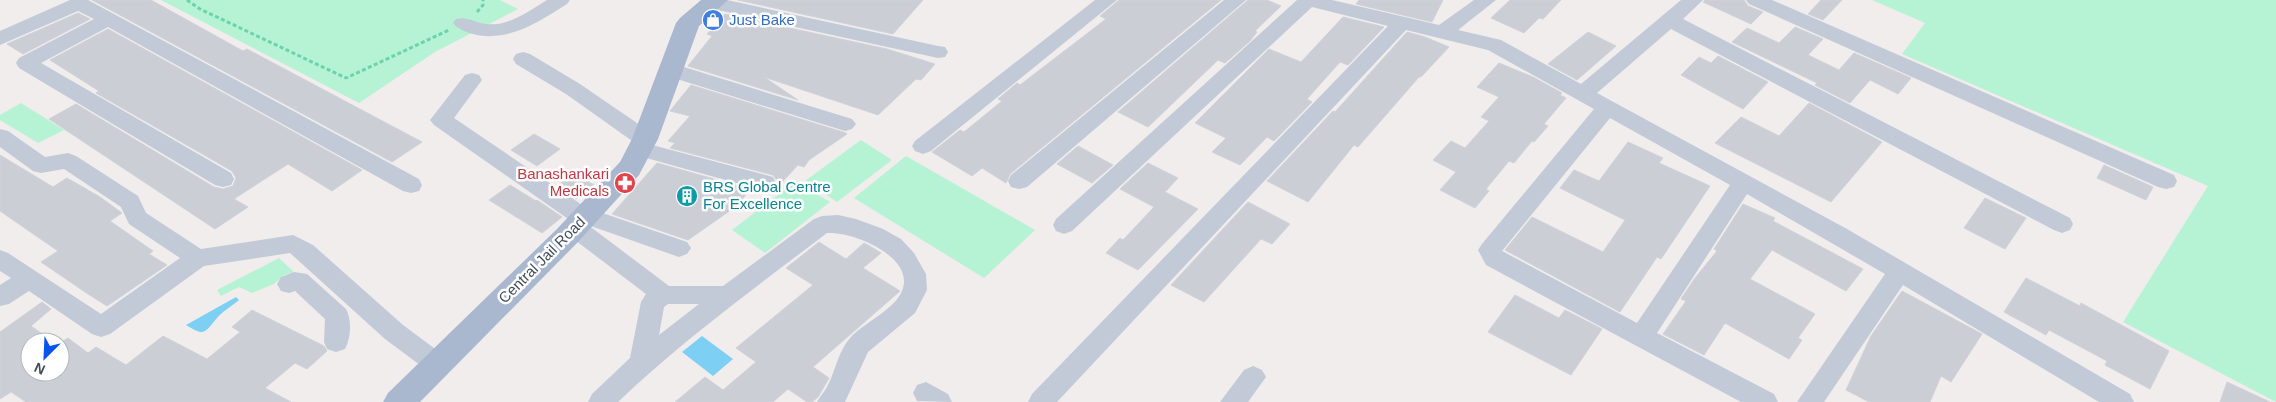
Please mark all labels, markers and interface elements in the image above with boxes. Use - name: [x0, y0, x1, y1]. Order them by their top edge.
- shop icon: Just Bake: [701, 8, 725, 32]
- place label: Just Bake: [729, 11, 795, 28]
- place label: Banashankari Medicals: [517, 165, 609, 199]
- pharmacy icon: Banashankari Medicals: [613, 171, 637, 195]
- place label: BRS Global Centre For Excellence: [703, 178, 831, 212]
- building icon: BRS Global Centre For Excellence: [675, 184, 699, 208]
- street label: Central Jail Road: [495, 213, 588, 306]
- north arrow: [20, 332, 70, 382]
- text: N: [32, 360, 48, 378]

